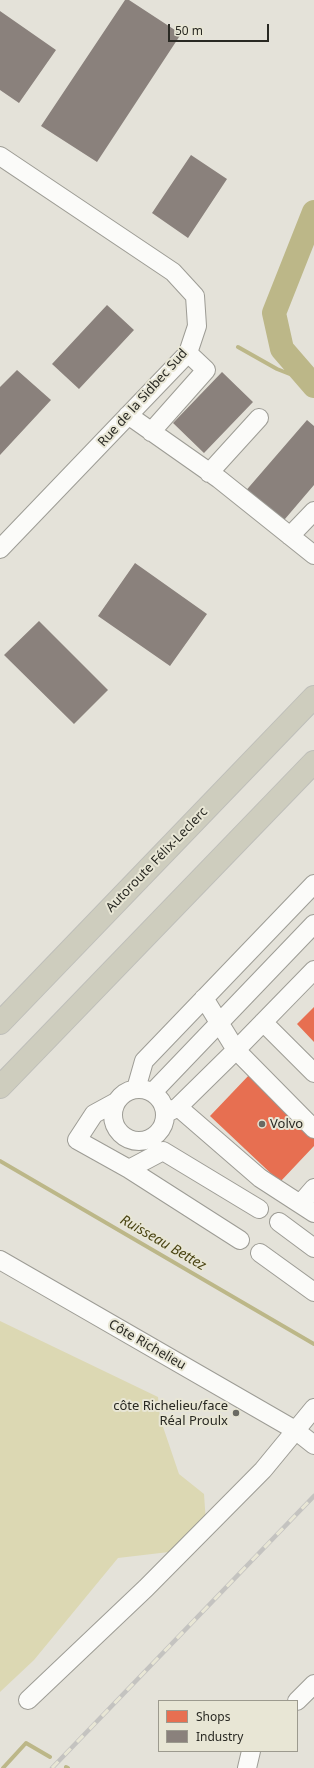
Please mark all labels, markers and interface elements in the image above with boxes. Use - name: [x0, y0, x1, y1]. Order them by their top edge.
- scale bar: [170, 16, 271, 42]
- text: 50 m: [175, 22, 203, 39]
- street label: Rue de la Sidbec Sud: [95, 346, 191, 450]
- street label: Autoroute Félix-Leclerc: [103, 804, 211, 916]
- place label: Volvo: [270, 1116, 303, 1132]
- marker: Volvo: [257, 1119, 267, 1129]
- water label: Ruisseau Bettez: [117, 1212, 209, 1274]
- street label: Côte Richelieu: [106, 1317, 188, 1373]
- place label: côte Richelieu/face Réal Proulx: [113, 1398, 228, 1429]
- marker: côte Richelieu/face Réal Proulx: [231, 1408, 241, 1418]
- legend: [158, 1700, 298, 1752]
- text: Shops: [196, 1708, 230, 1725]
- text: Industry: [196, 1728, 243, 1745]

